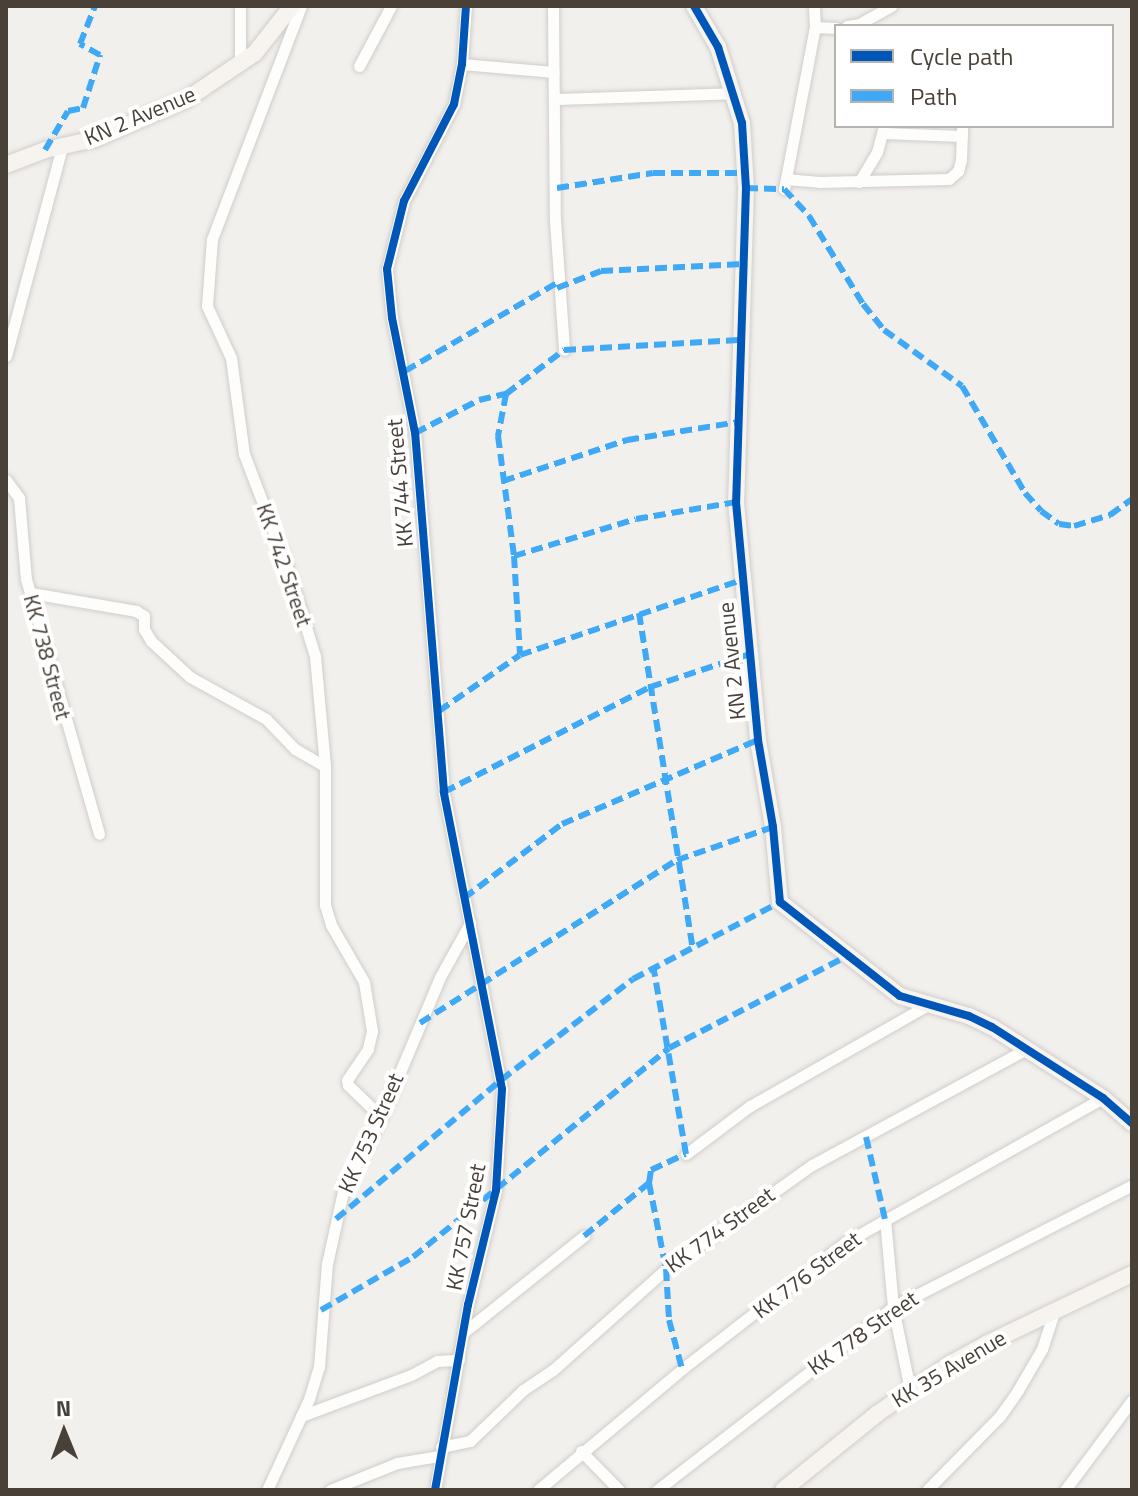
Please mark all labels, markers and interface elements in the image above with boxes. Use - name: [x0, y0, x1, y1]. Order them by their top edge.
- legend: [834, 24, 1114, 128]
- text: Cycle path: [910, 38, 1013, 74]
- text: Path: [910, 78, 957, 114]
- street label: KN 2 Avenue: [80, 81, 200, 151]
- street label: KK 744 Street: [381, 418, 419, 548]
- street label: KK 742 Street: [251, 500, 317, 630]
- street label: KK 738 Street: [18, 592, 76, 722]
- street label: KN 2 Avenue: [713, 601, 751, 721]
- street label: KK 753 Street: [333, 1069, 409, 1197]
- street label: KK 757 Street: [441, 1161, 491, 1293]
- street label: KK 774 Street: [660, 1182, 780, 1278]
- street label: KK 776 Street: [748, 1226, 866, 1324]
- street label: KK 778 Street: [803, 1285, 923, 1381]
- street label: KK 35 Avenue: [887, 1325, 1011, 1413]
- text: N: [56, 1391, 72, 1425]
- north arrow: [24, 1392, 104, 1472]

